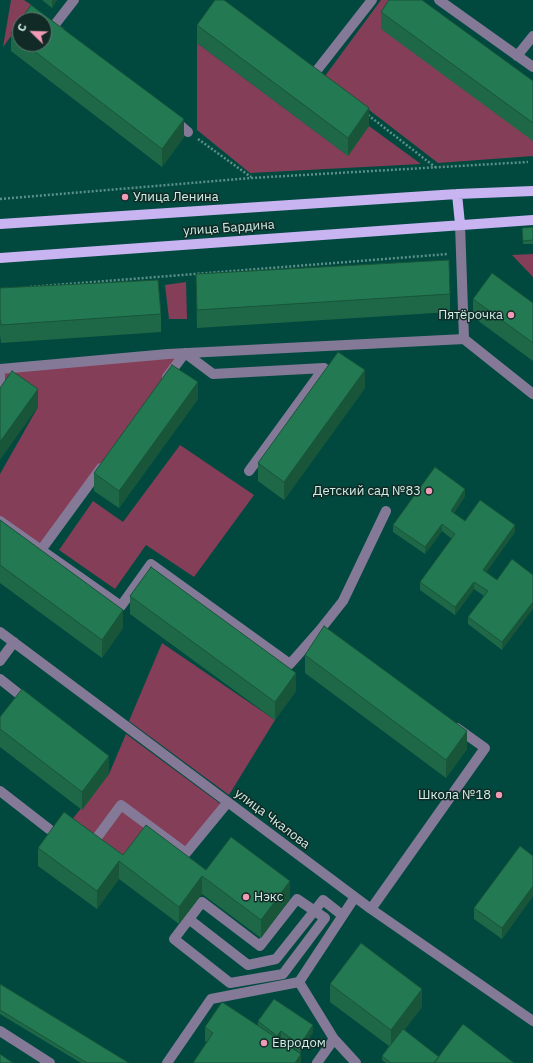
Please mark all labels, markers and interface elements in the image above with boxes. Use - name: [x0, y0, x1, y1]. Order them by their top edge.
- north arrow: [12, 12, 52, 52]
- text: С: [14, 22, 30, 34]
- place label: Улица Ленина: [133, 189, 219, 205]
- marker: Улица Ленина: [120, 192, 130, 202]
- street label: улица Бардина: [183, 217, 275, 239]
- place label: Пятёрочка: [438, 307, 503, 323]
- marker: Пятёрочка: [506, 310, 516, 320]
- place label: Детский сад №83: [313, 483, 421, 499]
- marker: Детский сад №83: [424, 486, 434, 496]
- street label: улица Чкалова: [231, 786, 313, 852]
- place label: Школа №18: [418, 787, 491, 803]
- marker: Школа №18: [494, 790, 504, 800]
- place label: Нэкс: [254, 889, 283, 905]
- marker: Нэкс: [241, 892, 251, 902]
- place label: Евродом: [272, 1035, 326, 1051]
- marker: Евродом: [259, 1038, 269, 1048]

